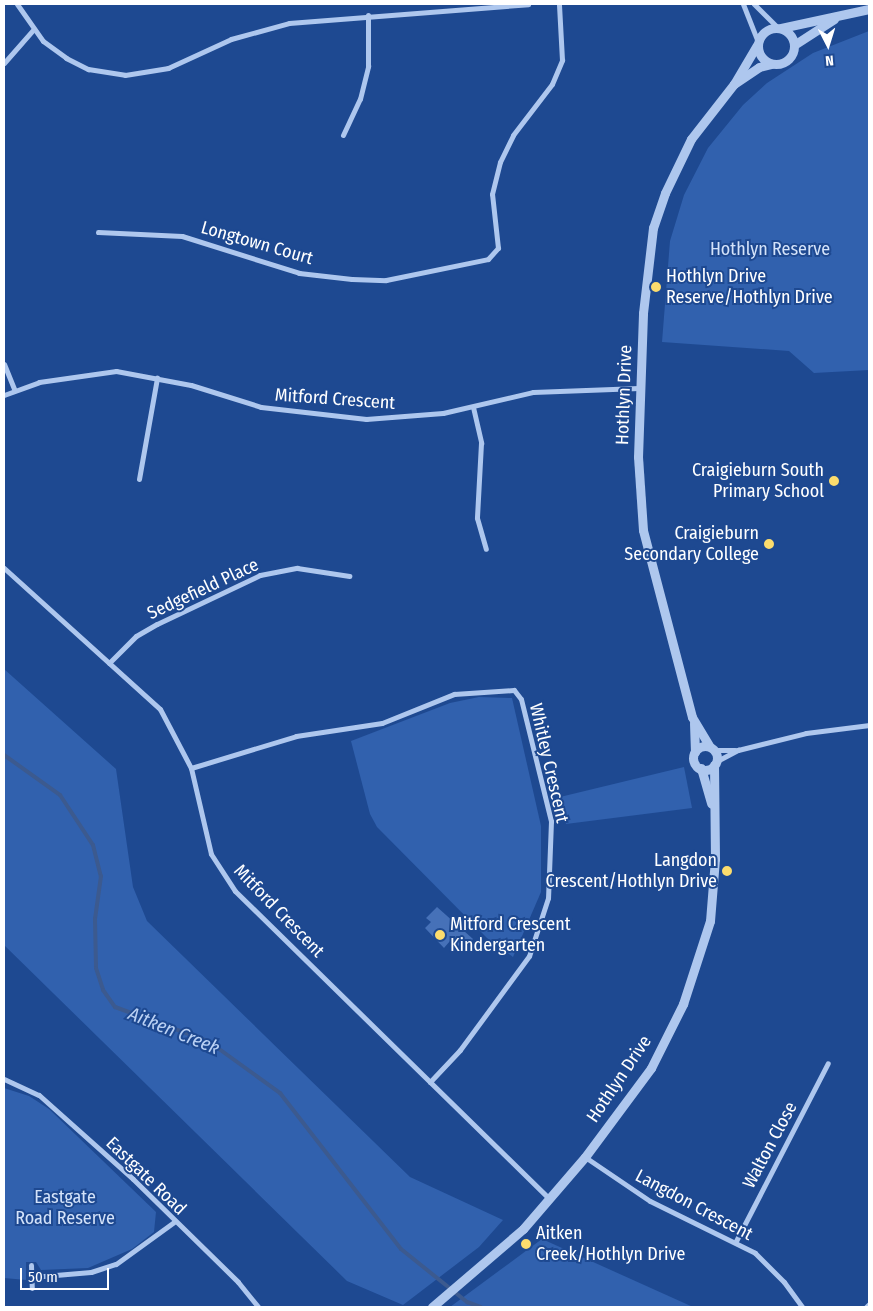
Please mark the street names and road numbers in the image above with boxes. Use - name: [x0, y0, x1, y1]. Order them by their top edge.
- street label: Longtown Court: [199, 217, 315, 269]
- street label: Hothlyn Drive: [611, 345, 637, 445]
- street label: Mitford Crescent: [274, 384, 396, 414]
- street label: Sedgefield Place: [144, 554, 262, 624]
- street label: Whitley Crescent: [525, 701, 573, 825]
- street label: Mitford Crescent: [229, 860, 329, 962]
- street label: Hothlyn Drive: [582, 1031, 656, 1127]
- street label: Walton Close: [738, 1098, 802, 1192]
- street label: Eastgate Road: [101, 1132, 191, 1220]
- street label: Langdon Crescent: [632, 1165, 756, 1245]

